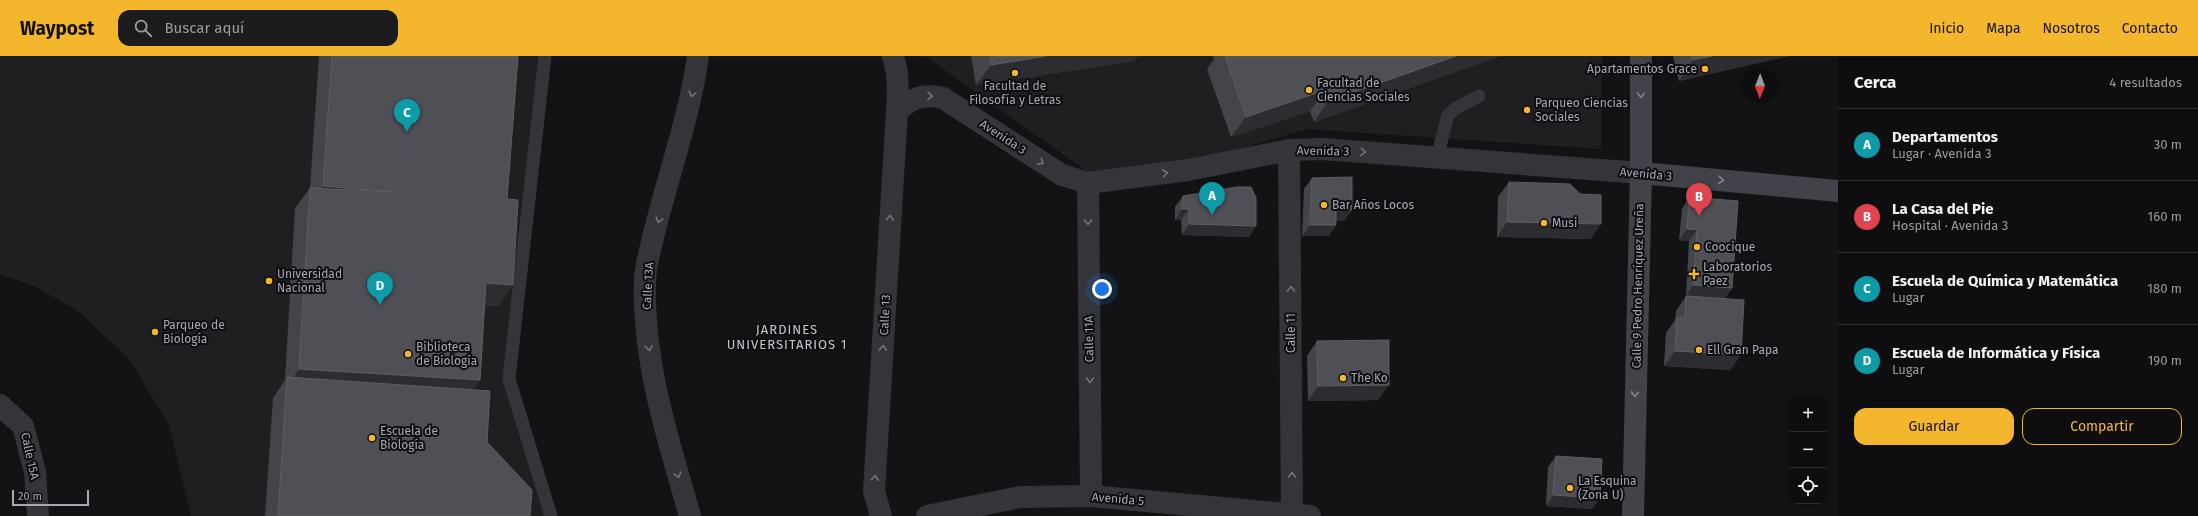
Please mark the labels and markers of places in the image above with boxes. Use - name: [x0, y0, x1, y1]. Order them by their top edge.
- place label: Apartamentos Grace: [1587, 62, 1697, 76]
- marker: Apartamentos Grace: [1700, 64, 1710, 74]
- marker: Facultad de Filosofía y Letras: [1010, 68, 1020, 78]
- place label: Facultad de Ciencias Sociales: [1317, 76, 1410, 104]
- place label: Facultad de Filosofía y Letras: [969, 79, 1061, 107]
- marker: Facultad de Ciencias Sociales: [1304, 85, 1314, 95]
- place label: Parqueo Ciencias Sociales: [1535, 96, 1628, 124]
- pin: C: [394, 99, 420, 132]
- marker: Parqueo Ciencias Sociales: [1522, 105, 1532, 115]
- pin: A: [1199, 182, 1225, 215]
- pin: B: [1686, 183, 1712, 216]
- place label: Bar Años Locos: [1332, 198, 1415, 212]
- marker: Bar Años Locos: [1319, 200, 1329, 210]
- place label: Musi: [1552, 216, 1577, 230]
- marker: Musi: [1539, 218, 1549, 228]
- place label: Coocique: [1705, 240, 1755, 254]
- marker: Coocique: [1692, 242, 1702, 252]
- place label: Laboratorios Paez: [1703, 260, 1772, 288]
- place label: Universidad Nacional: [277, 267, 342, 295]
- marker: Laboratorios Paez: [1688, 268, 1700, 280]
- pin: D: [367, 272, 393, 305]
- marker: Universidad Nacional: [264, 276, 274, 286]
- place label: Parqueo de Biología: [163, 318, 225, 346]
- marker: Parqueo de Biología: [150, 327, 160, 337]
- place label: Biblioteca de Biología: [416, 340, 477, 368]
- place label: Ell Gran Papa: [1707, 343, 1778, 357]
- marker: Ell Gran Papa: [1694, 345, 1704, 355]
- marker: Biblioteca de Biología: [403, 349, 413, 359]
- place label: The Ko: [1351, 371, 1388, 385]
- marker: The Ko: [1338, 373, 1348, 383]
- place label: Escuela de Biología: [380, 424, 438, 452]
- marker: Escuela de Biología: [367, 433, 377, 443]
- place label: La Esquina (Zona U): [1578, 474, 1637, 502]
- marker: La Esquina (Zona U): [1565, 483, 1575, 493]

